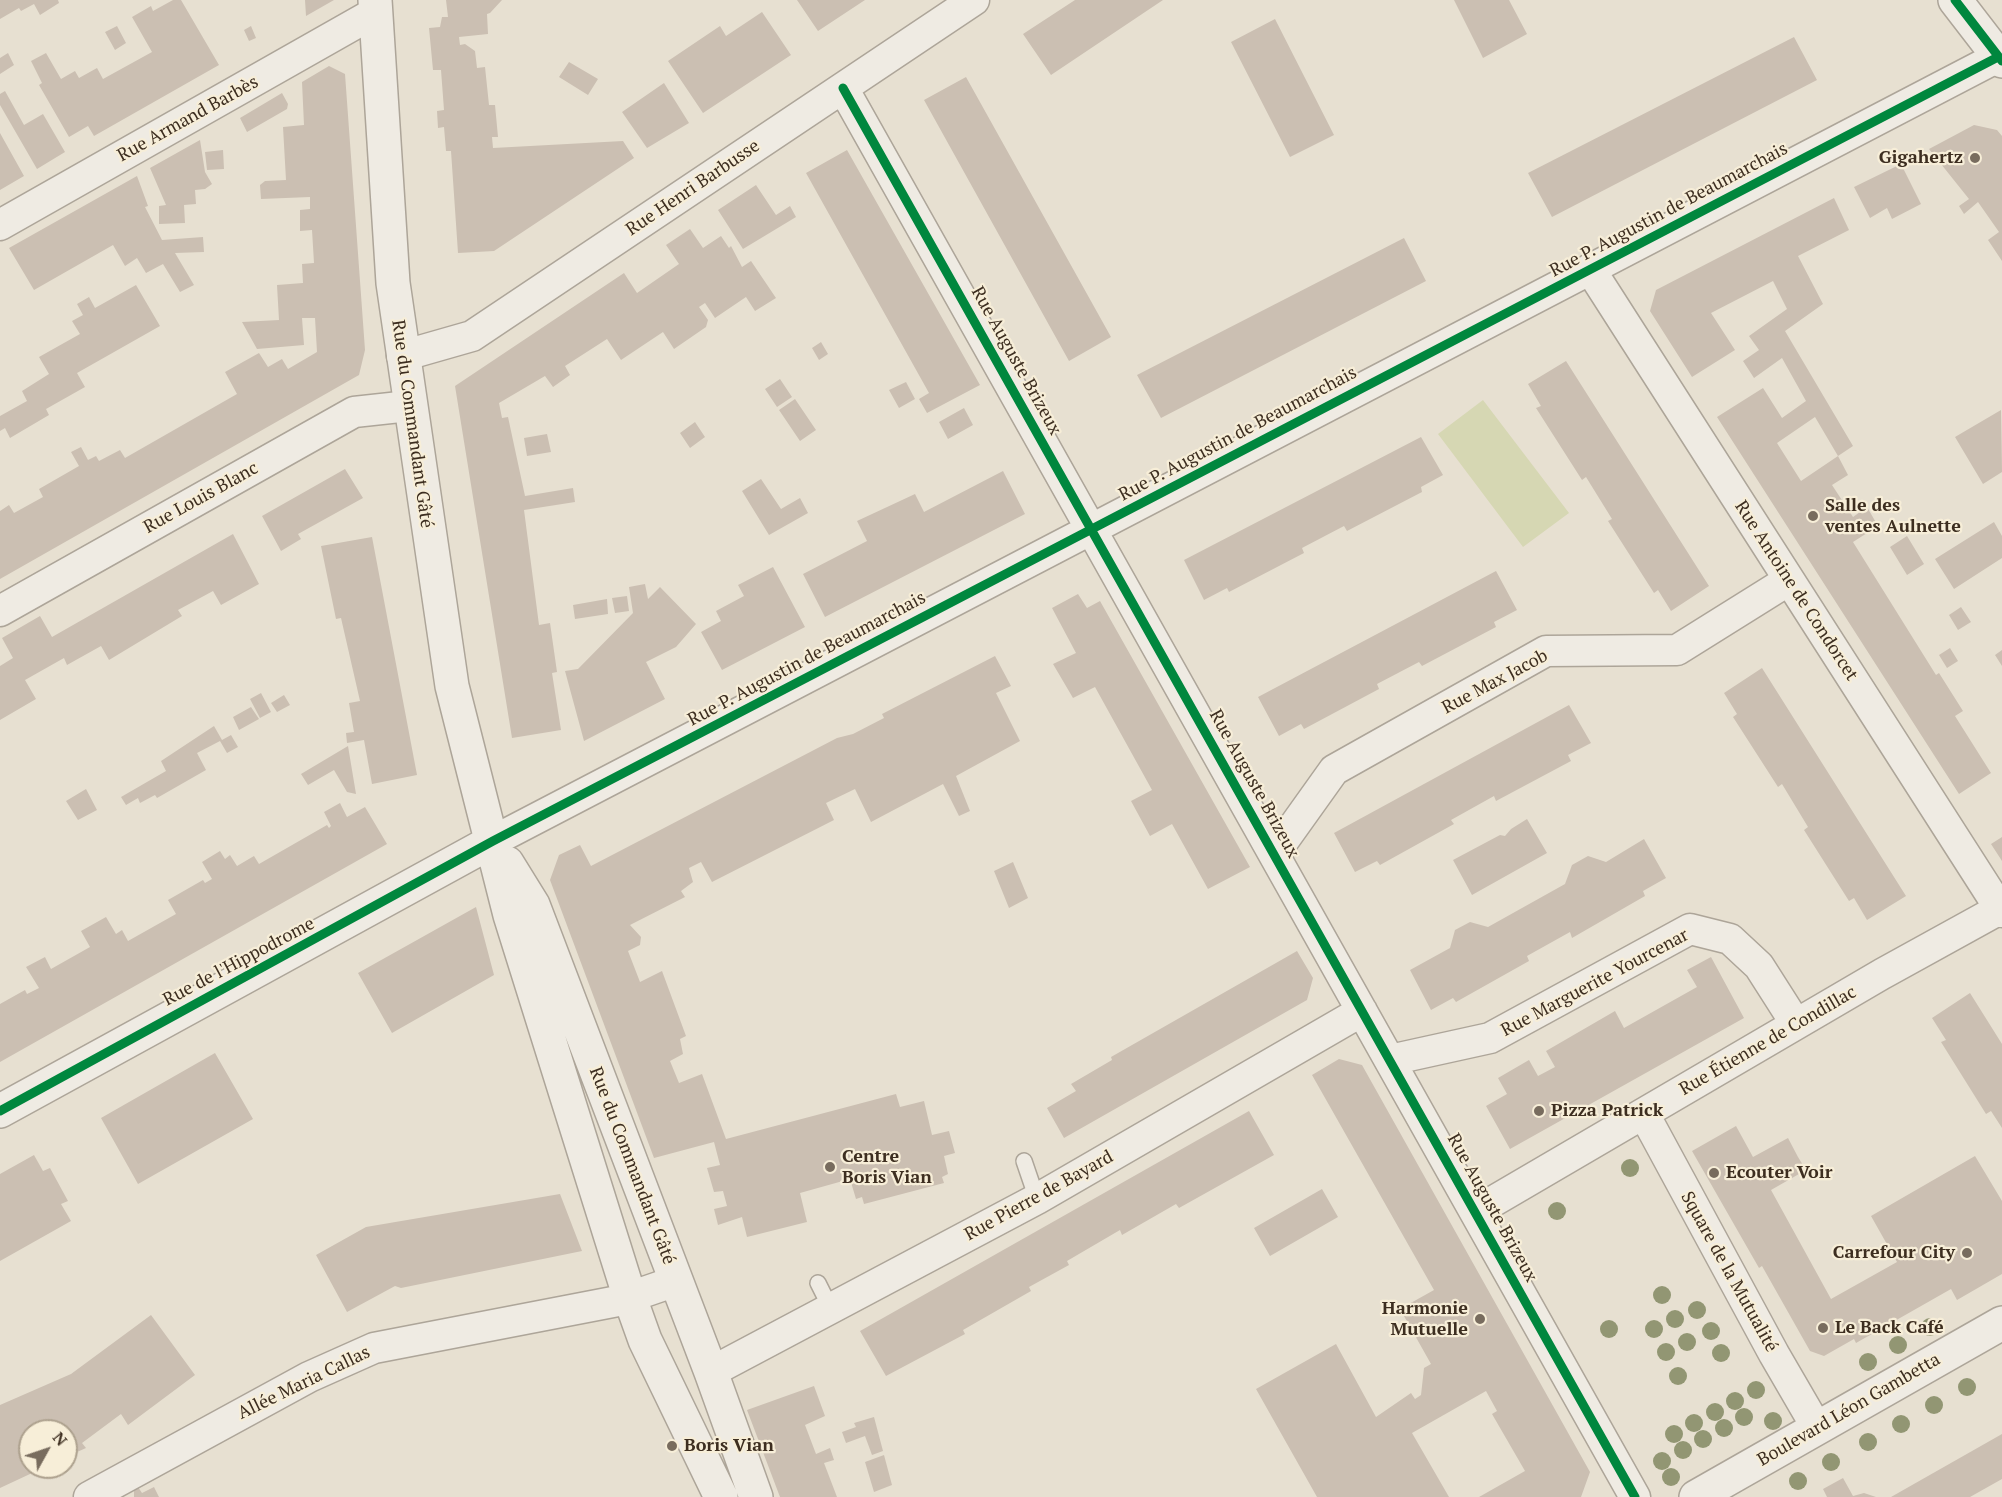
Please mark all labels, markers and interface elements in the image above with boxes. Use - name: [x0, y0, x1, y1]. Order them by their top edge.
- street label: Rue Armand Barbès: [114, 71, 262, 167]
- street label: Rue Henri Barbusse: [622, 135, 764, 241]
- street label: Rue P. Augustin de Beaumarchais: [1546, 138, 1792, 282]
- place label: Gigahertz: [1879, 147, 1963, 169]
- marker: Gigahertz: [1968, 151, 1982, 165]
- street label: Rue Auguste Brizeux: [966, 283, 1066, 439]
- street label: Rue du Commandant Gâté: [387, 319, 437, 529]
- street label: Rue P. Augustin de Beaumarchais: [1115, 362, 1361, 506]
- street label: Rue Louis Blanc: [140, 458, 262, 538]
- place label: Salle des ventes Aulnette: [1825, 495, 1961, 538]
- street label: Rue Antoine de Condorcet: [1730, 497, 1862, 685]
- marker: Salle des ventes Aulnette: [1806, 509, 1820, 523]
- street label: Rue P. Augustin de Beaumarchais: [684, 587, 930, 731]
- street label: Rue Max Jacob: [1438, 645, 1552, 719]
- street label: Rue Auguste Brizeux: [1204, 706, 1304, 862]
- street label: Rue de l'Hippodrome: [160, 913, 318, 1011]
- street label: Rue Marguerite Yourcenar: [1498, 924, 1692, 1042]
- street label: Rue Étienne de Condillac: [1676, 981, 1860, 1101]
- street label: Rue du Commandant Gâté: [584, 1064, 680, 1268]
- place label: Pizza Patrick: [1551, 1100, 1663, 1122]
- marker: Pizza Patrick: [1532, 1104, 1546, 1118]
- street label: Rue Auguste Brizeux: [1442, 1130, 1542, 1286]
- place label: Centre Boris Vian: [842, 1146, 932, 1188]
- street label: Rue Pierre de Bayard: [961, 1146, 1117, 1246]
- marker: Centre Boris Vian: [823, 1160, 837, 1174]
- place label: Ecouter Voir: [1726, 1162, 1833, 1184]
- marker: Ecouter Voir: [1707, 1166, 1721, 1180]
- street label: Square de la Mutualité: [1676, 1188, 1782, 1356]
- place label: Carrefour City: [1833, 1242, 1955, 1264]
- marker: Carrefour City: [1960, 1246, 1974, 1260]
- place label: Harmonie Mutuelle: [1382, 1298, 1468, 1340]
- marker: Harmonie Mutuelle: [1473, 1312, 1487, 1326]
- place label: Le Back Café: [1835, 1317, 1944, 1339]
- marker: Le Back Café: [1816, 1321, 1830, 1335]
- street label: Allée Maria Callas: [234, 1342, 374, 1424]
- street label: Boulevard Léon Gambetta: [1754, 1349, 1944, 1471]
- north arrow: [18, 1419, 78, 1479]
- text: N: [48, 1427, 73, 1450]
- place label: Boris Vian: [684, 1435, 774, 1457]
- marker: Boris Vian: [665, 1439, 679, 1453]

